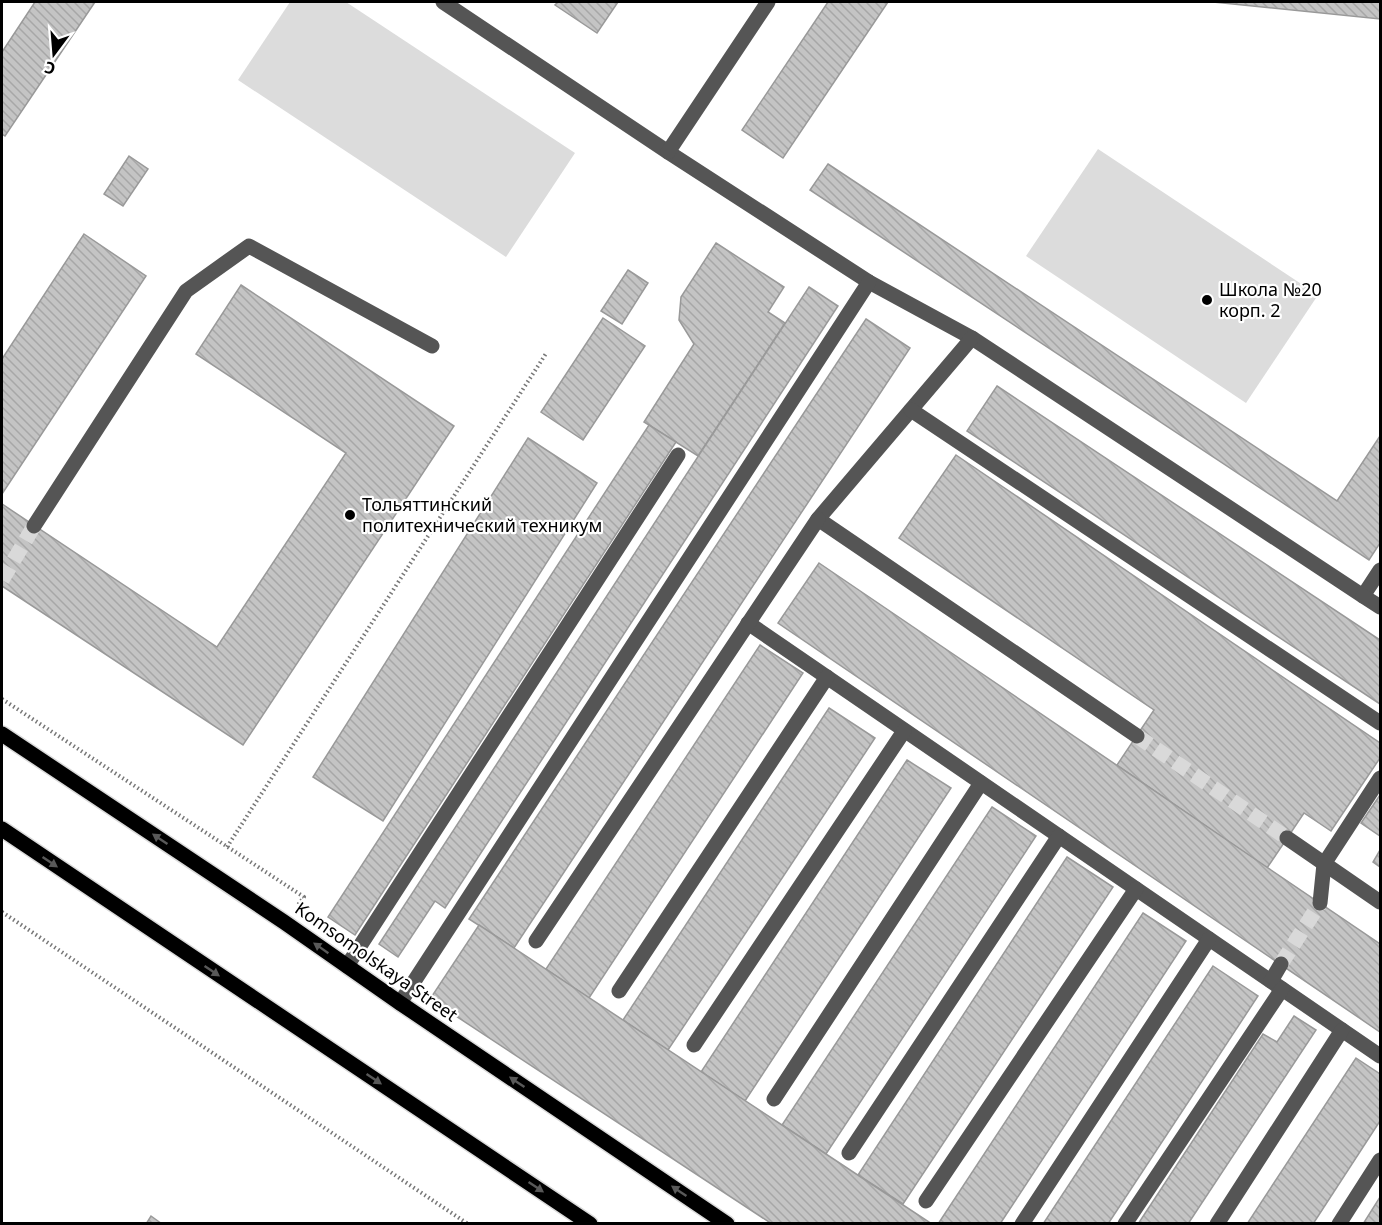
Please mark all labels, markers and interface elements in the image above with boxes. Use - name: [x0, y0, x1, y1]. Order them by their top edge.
- north arrow: [24, 24, 84, 84]
- text: С: [42, 56, 58, 80]
- place label: Школа №20 корп. 2: [1219, 277, 1322, 322]
- marker: Школа №20 корп. 2: [1200, 293, 1214, 307]
- place label: Тольяттинский политехнический техникум: [362, 492, 602, 537]
- marker: Тольяттинский политехнический техникум: [343, 508, 357, 522]
- one-way arrow: [151, 834, 168, 845]
- one-way arrow: [42, 856, 58, 867]
- street label: Komsomolskaya Street: [291, 896, 463, 1027]
- one-way arrow: [314, 942, 330, 954]
- one-way arrow: [204, 965, 220, 976]
- one-way arrow: [366, 1073, 382, 1084]
- one-way arrow: [509, 1077, 525, 1088]
- one-way arrow: [528, 1182, 545, 1193]
- one-way arrow: [671, 1185, 687, 1197]

